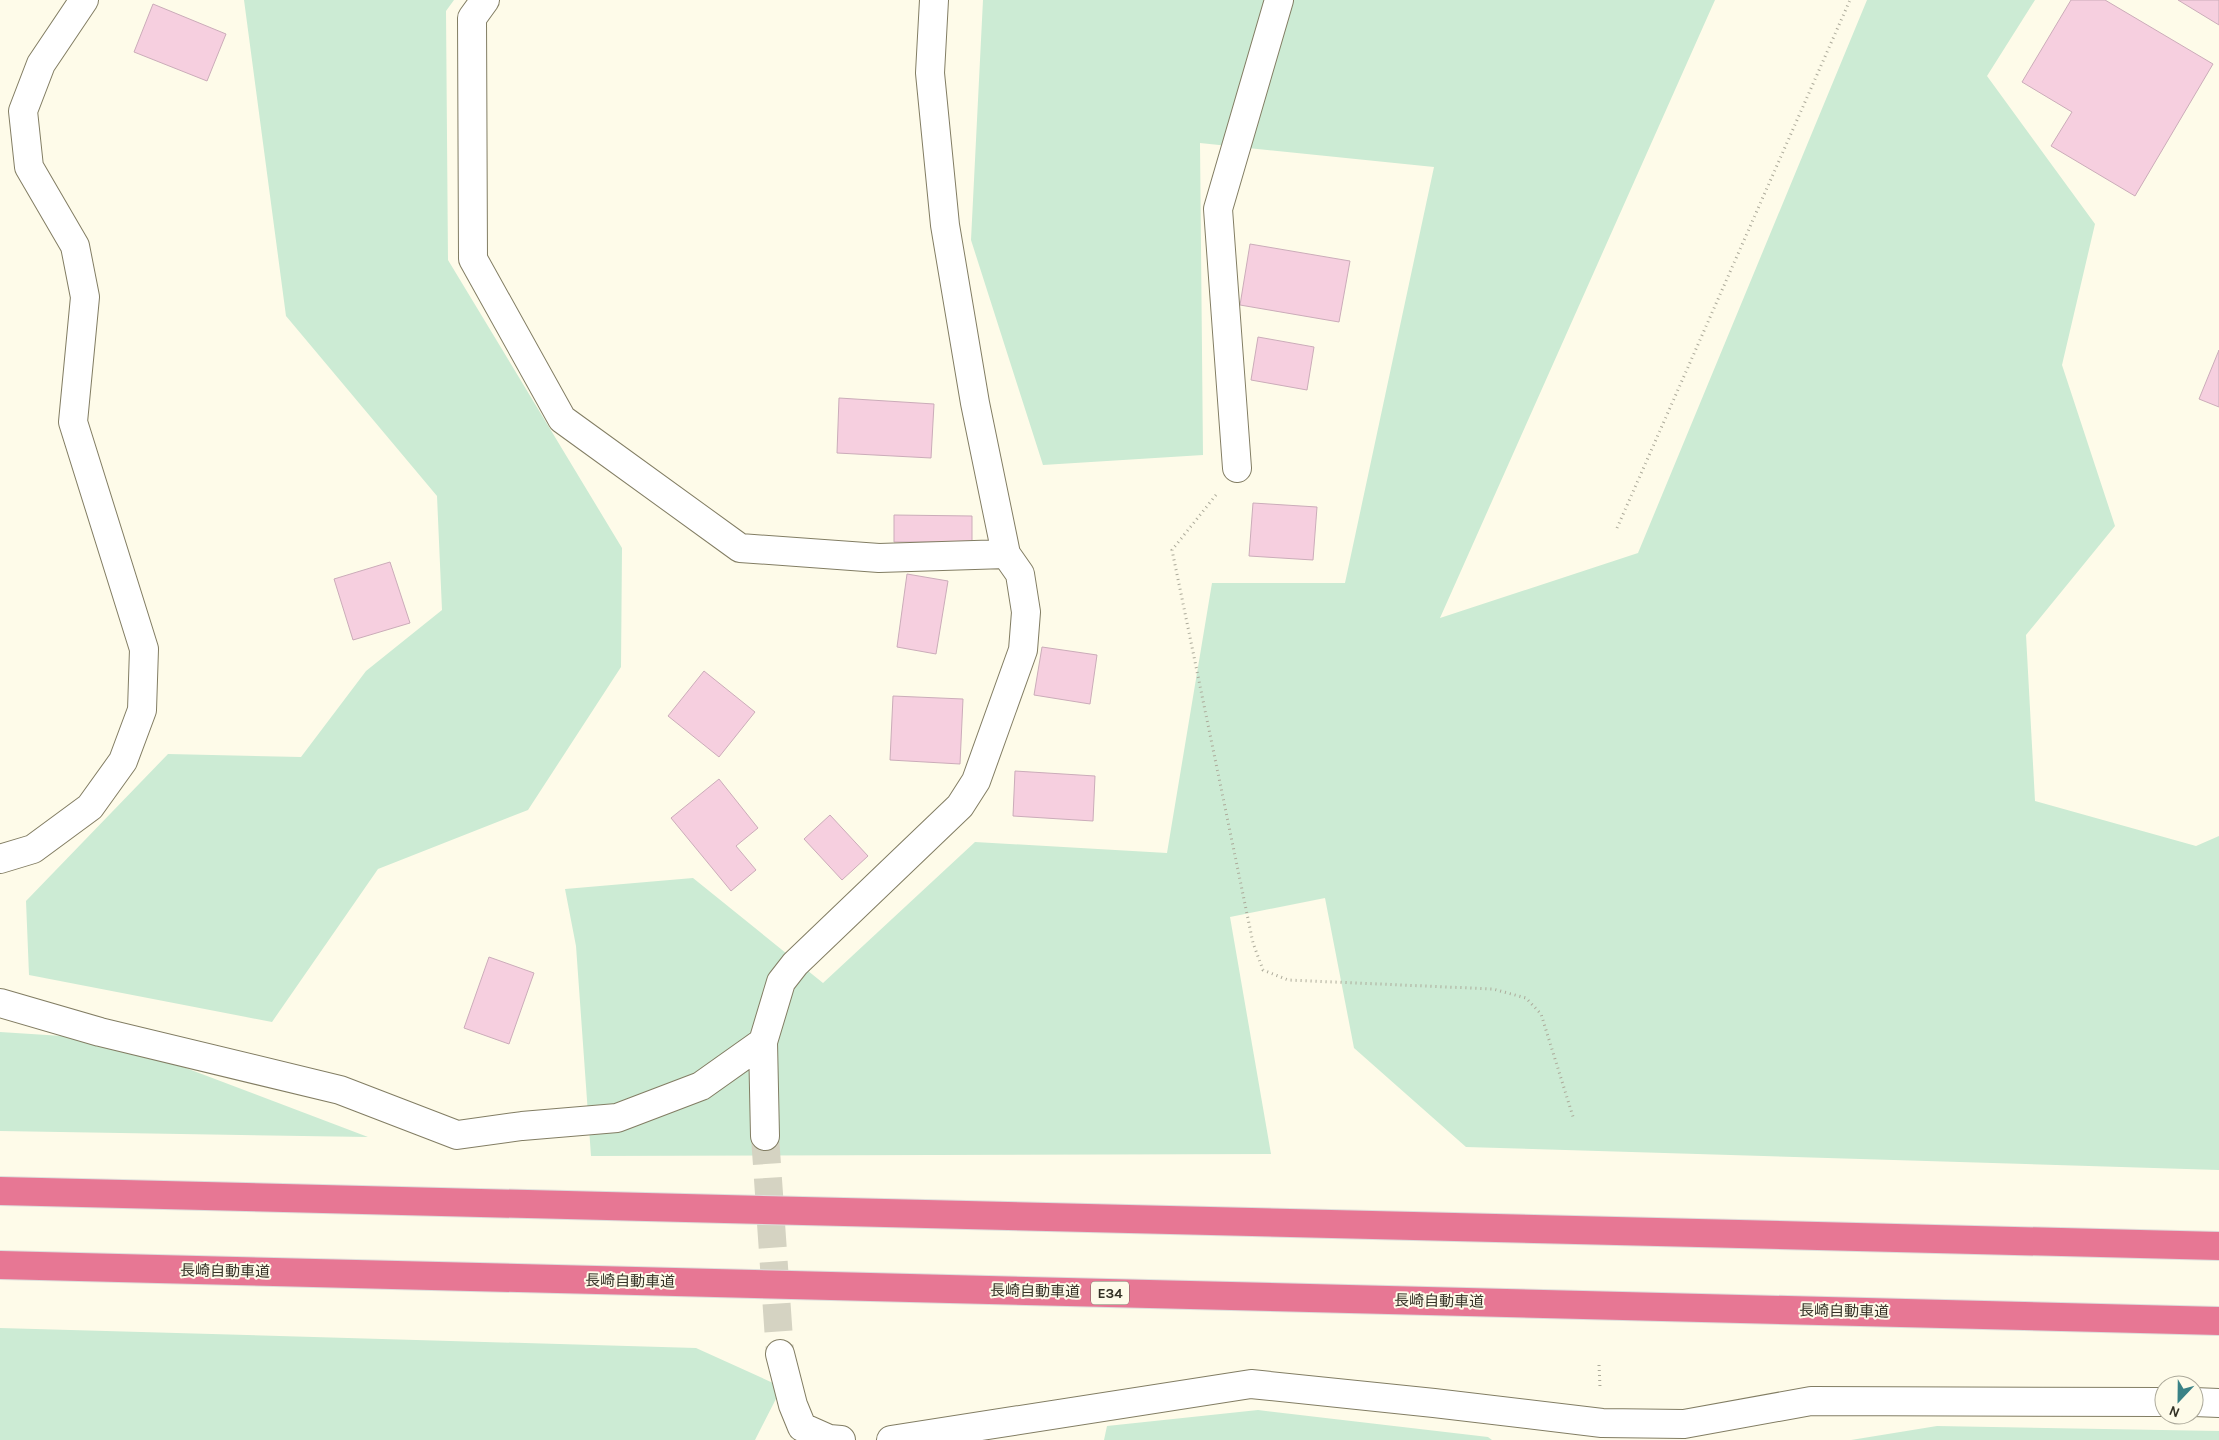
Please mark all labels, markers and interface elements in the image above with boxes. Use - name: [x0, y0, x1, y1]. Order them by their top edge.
- street label: 長崎自動車道: [180, 1261, 270, 1281]
- street label: 長崎自動車道: [585, 1271, 675, 1291]
- street label: 長崎自動車道: [990, 1281, 1080, 1301]
- road number: E34: [1091, 1282, 1129, 1305]
- street label: 長崎自動車道: [1394, 1291, 1484, 1311]
- street label: 長崎自動車道: [1799, 1301, 1889, 1321]
- north arrow: [2154, 1375, 2204, 1425]
- text: N: [2166, 1402, 2182, 1421]

